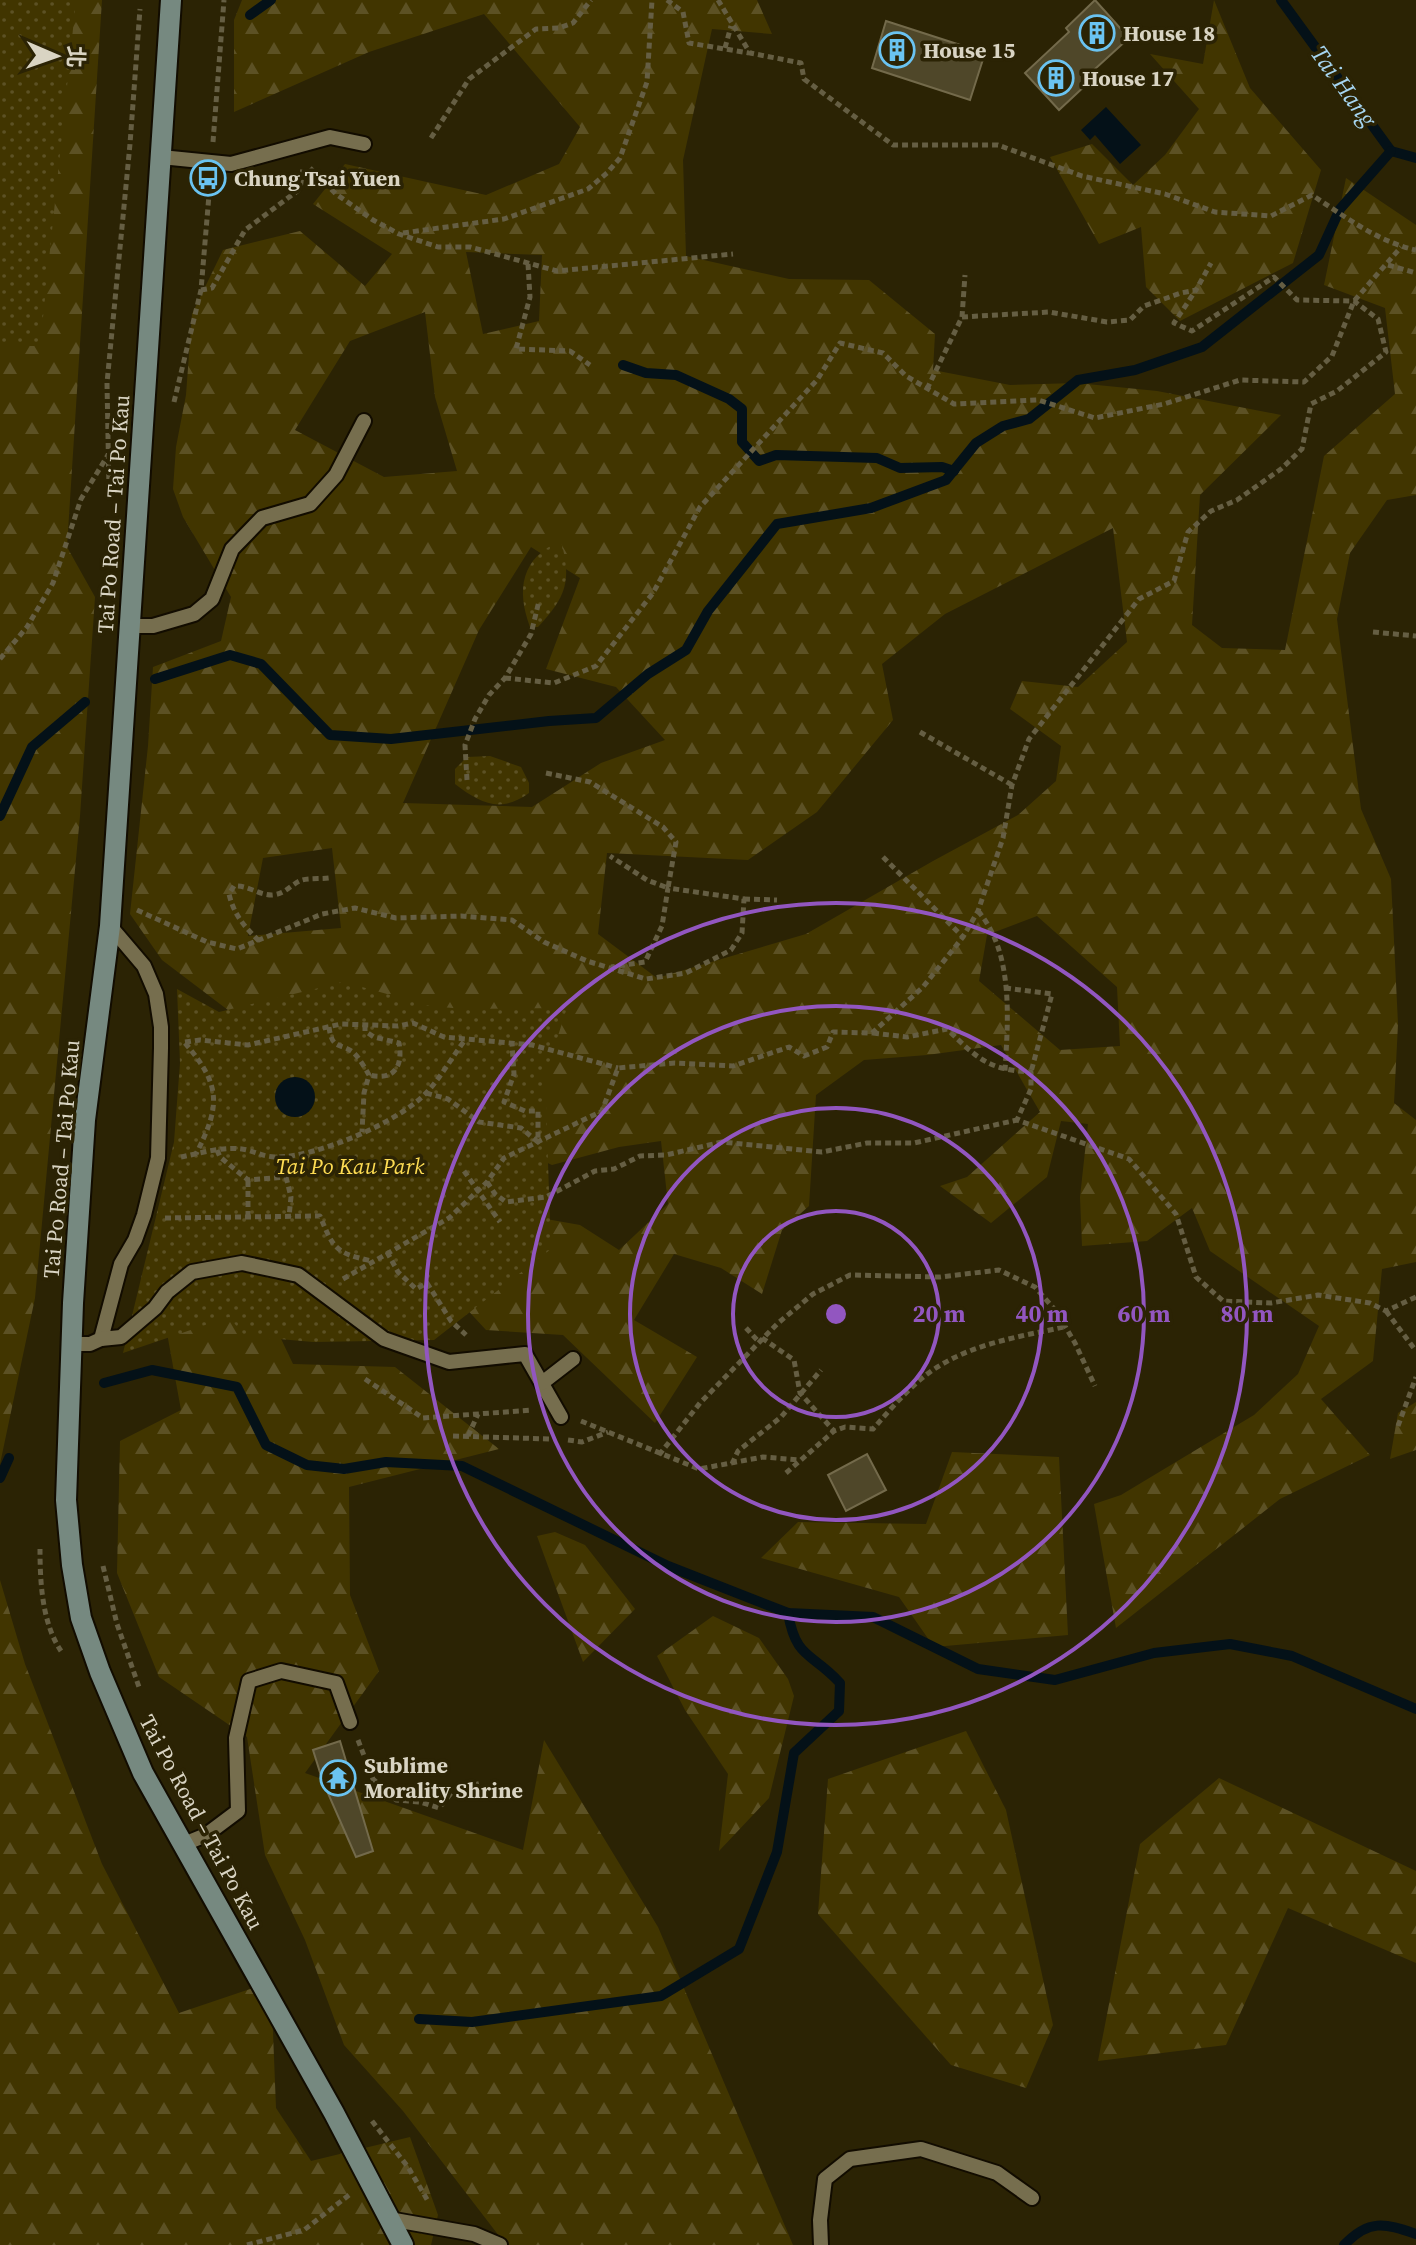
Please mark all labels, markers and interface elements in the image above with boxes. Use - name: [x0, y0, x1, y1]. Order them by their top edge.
- building icon: House 18: [1078, 14, 1116, 52]
- north arrow: [16, 16, 96, 96]
- place label: House 18: [1123, 18, 1215, 48]
- building icon: House 15: [878, 31, 916, 69]
- place label: House 15: [923, 35, 1015, 65]
- water label: Tai Hang: [1303, 39, 1386, 135]
- text: 北: [61, 45, 91, 68]
- building icon: House 17: [1037, 59, 1075, 97]
- place label: House 17: [1082, 63, 1174, 93]
- bus stop icon: Chung Tsai Yuen: [189, 159, 227, 197]
- place label: Chung Tsai Yuen: [234, 163, 401, 193]
- street label: Tai Po Road – Tai Po Kau: [90, 393, 136, 634]
- street label: Tai Po Road – Tai Po Kau: [36, 1038, 86, 1280]
- park label: Tai Po Kau Park: [276, 1151, 425, 1181]
- text: 20 m: [913, 1297, 966, 1330]
- text: 40 m: [1016, 1297, 1069, 1330]
- text: 60 m: [1118, 1297, 1171, 1330]
- text: 80 m: [1221, 1297, 1274, 1330]
- centre of rings: [822, 1300, 850, 1328]
- street label: Tai Po Road – Tai Po Kau: [133, 1709, 272, 1935]
- place label: Sublime Morality Shrine: [364, 1750, 523, 1805]
- temple icon: Sublime Morality Shrine: [319, 1759, 357, 1797]

